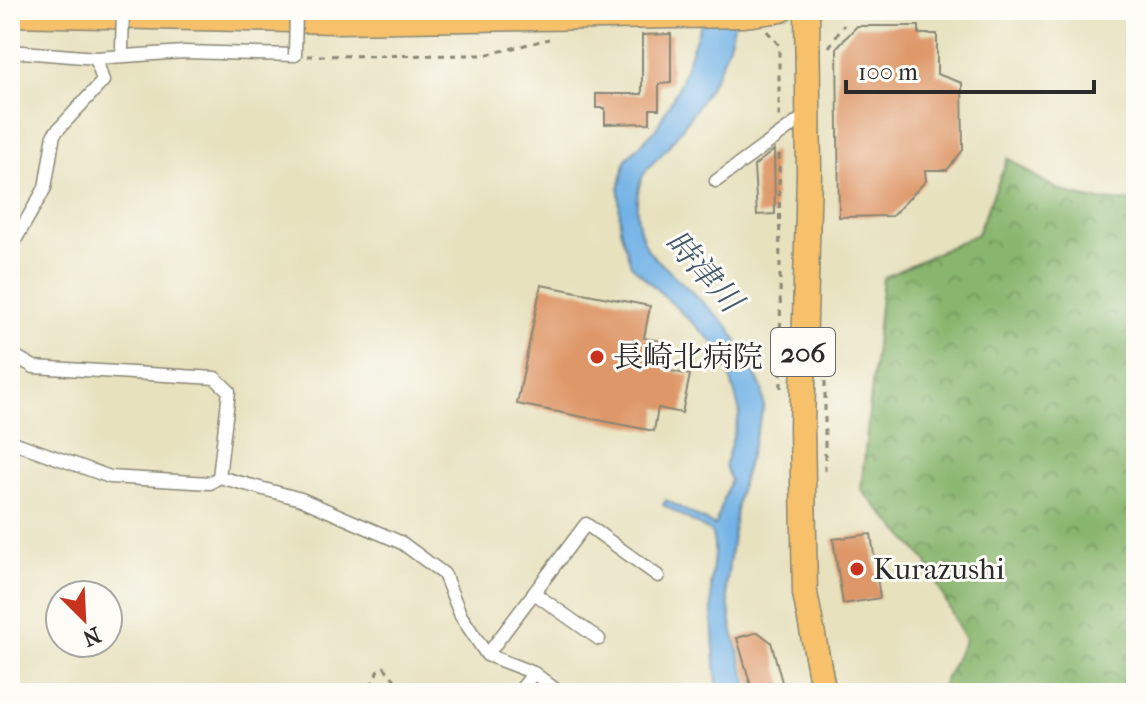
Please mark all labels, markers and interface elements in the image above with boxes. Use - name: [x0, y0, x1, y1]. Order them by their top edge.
- scale bar: [846, 44, 1094, 94]
- text: 100 m: [858, 58, 918, 86]
- water label: 時津川: [658, 223, 751, 322]
- road number: 206: [771, 328, 835, 376]
- place label: 長崎北病院: [613, 340, 763, 375]
- marker: 長崎北病院: [588, 348, 606, 366]
- place label: Kurazushi: [873, 552, 1005, 587]
- marker: Kurazushi: [848, 560, 866, 578]
- north arrow: [44, 579, 124, 659]
- text: N: [79, 621, 105, 652]

